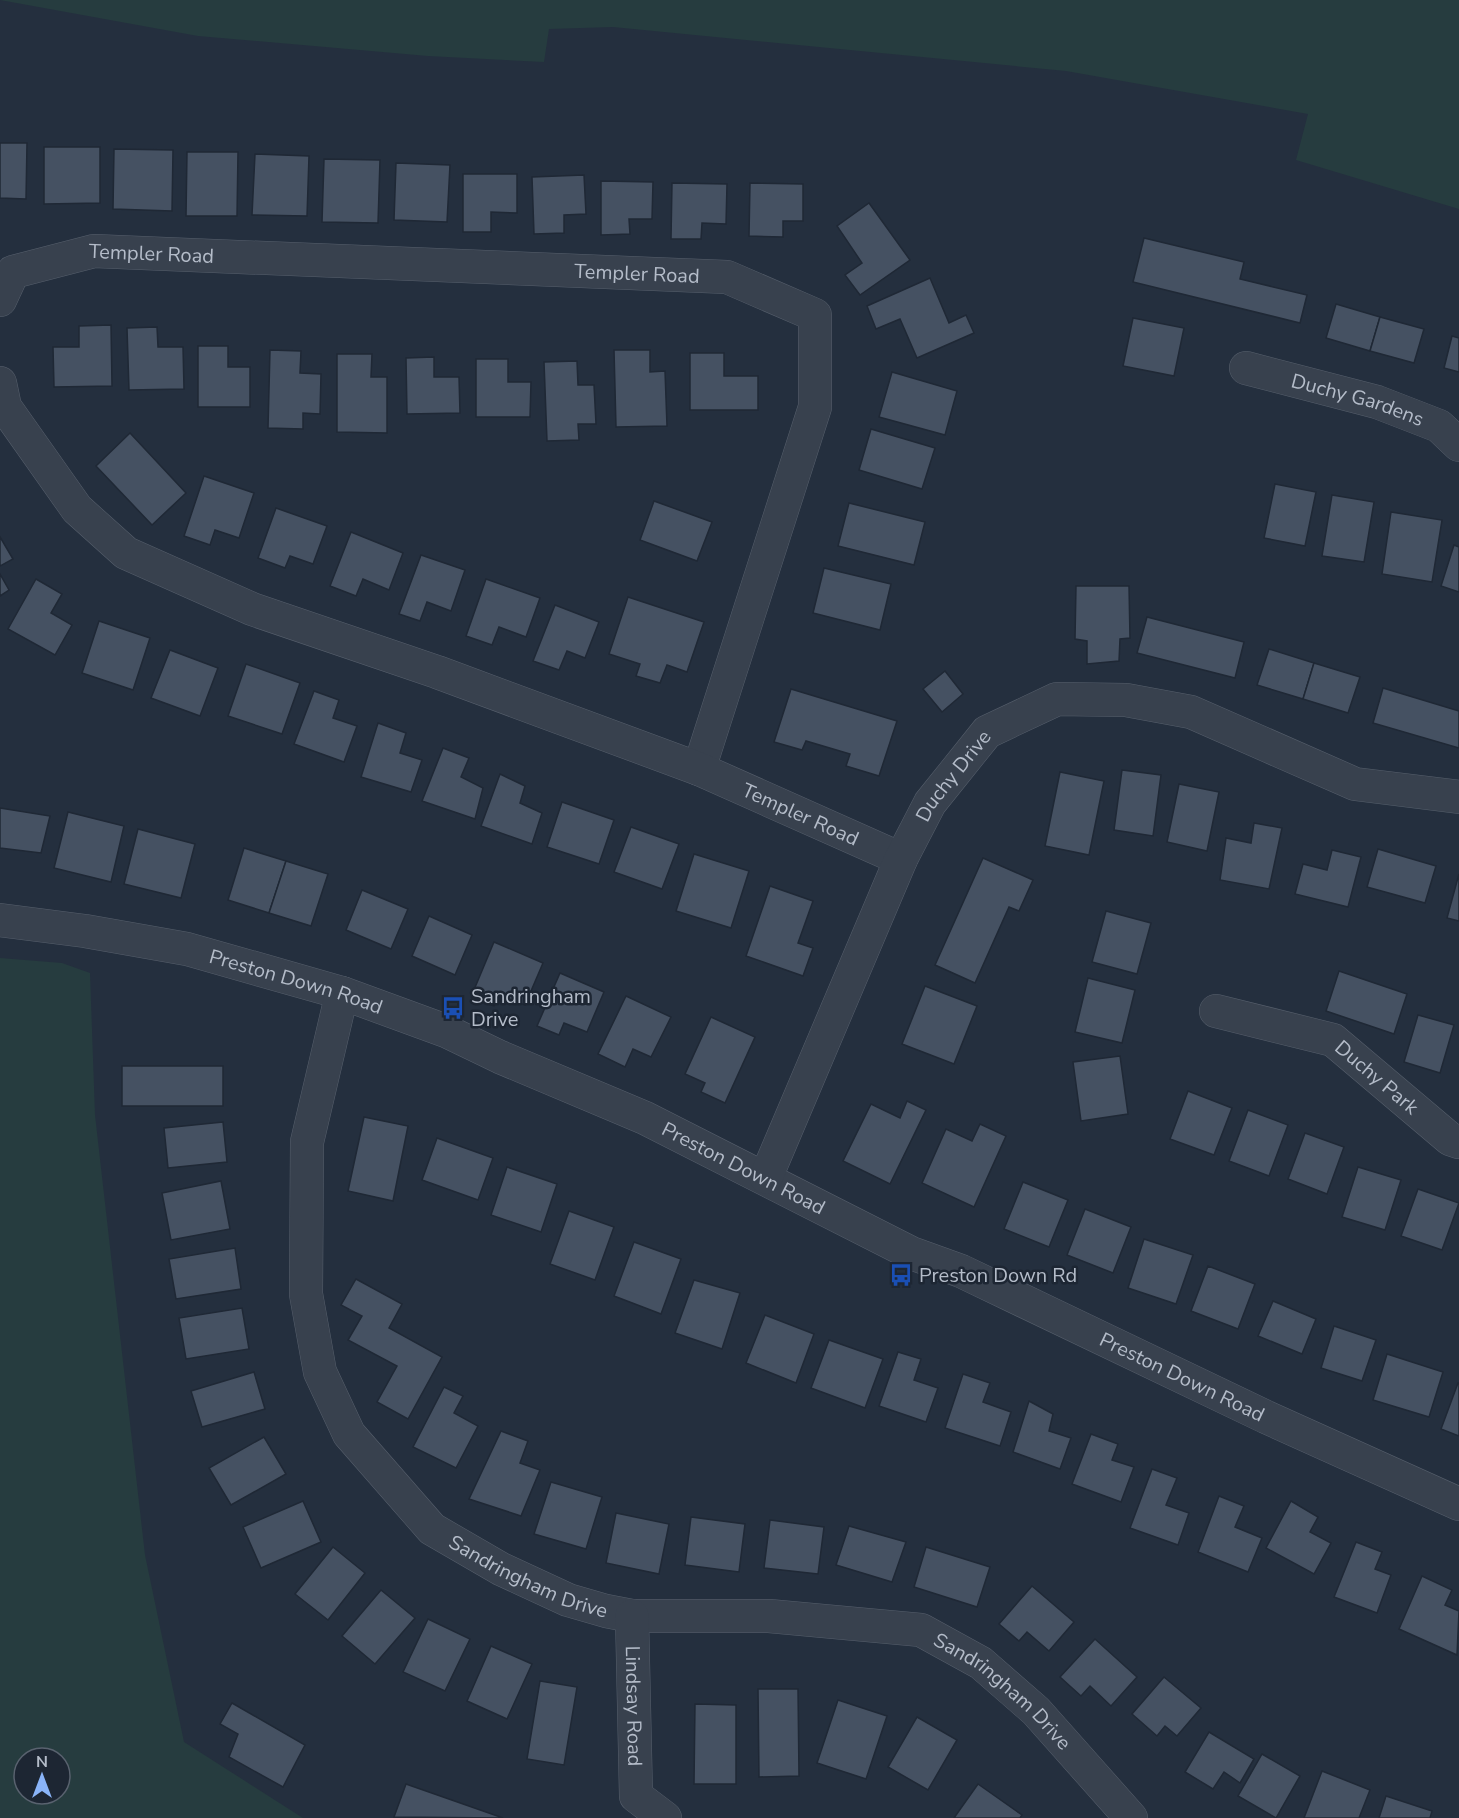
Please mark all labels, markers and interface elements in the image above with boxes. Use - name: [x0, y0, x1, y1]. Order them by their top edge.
- street label: Templer Road: [88, 237, 215, 269]
- street label: Templer Road: [574, 257, 700, 289]
- street label: Duchy Gardens: [1288, 367, 1428, 432]
- street label: Duchy Drive: [909, 724, 997, 826]
- street label: Templer Road: [738, 776, 863, 852]
- street label: Preston Down Road: [206, 942, 387, 1020]
- place label: Sandringham Drive: [471, 983, 591, 1033]
- bus stop icon: Sandringham Drive: [440, 995, 466, 1021]
- street label: Duchy Park: [1329, 1034, 1425, 1121]
- street label: Preston Down Road: [657, 1115, 830, 1221]
- bus stop icon: Preston Down Rd: [888, 1262, 914, 1288]
- place label: Preston Down Rd: [919, 1262, 1077, 1289]
- street label: Preston Down Road: [1095, 1326, 1269, 1428]
- street label: Sandringham Drive: [444, 1528, 611, 1624]
- street label: Sandringham Drive: [929, 1626, 1078, 1756]
- street label: Lindsay Road: [619, 1645, 649, 1767]
- north arrow: [12, 1746, 72, 1806]
- text: N: [36, 1751, 48, 1773]

